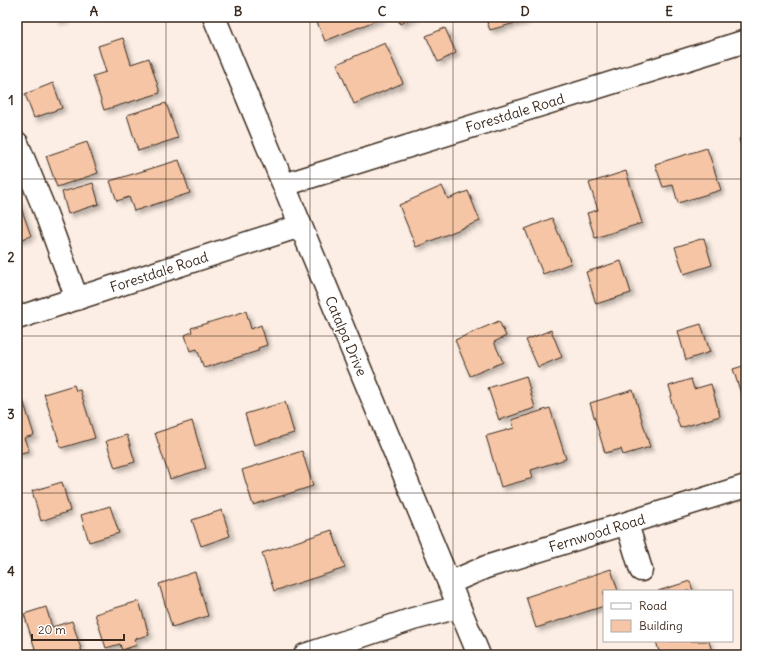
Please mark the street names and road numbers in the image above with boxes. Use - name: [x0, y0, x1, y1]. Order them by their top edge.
- street label: Forestdale Road: [464, 89, 566, 137]
- street label: Forestdale Road: [108, 248, 210, 296]
- street label: Catalpa Drive: [321, 293, 371, 379]
- street label: Fernwood Road: [547, 510, 647, 556]

